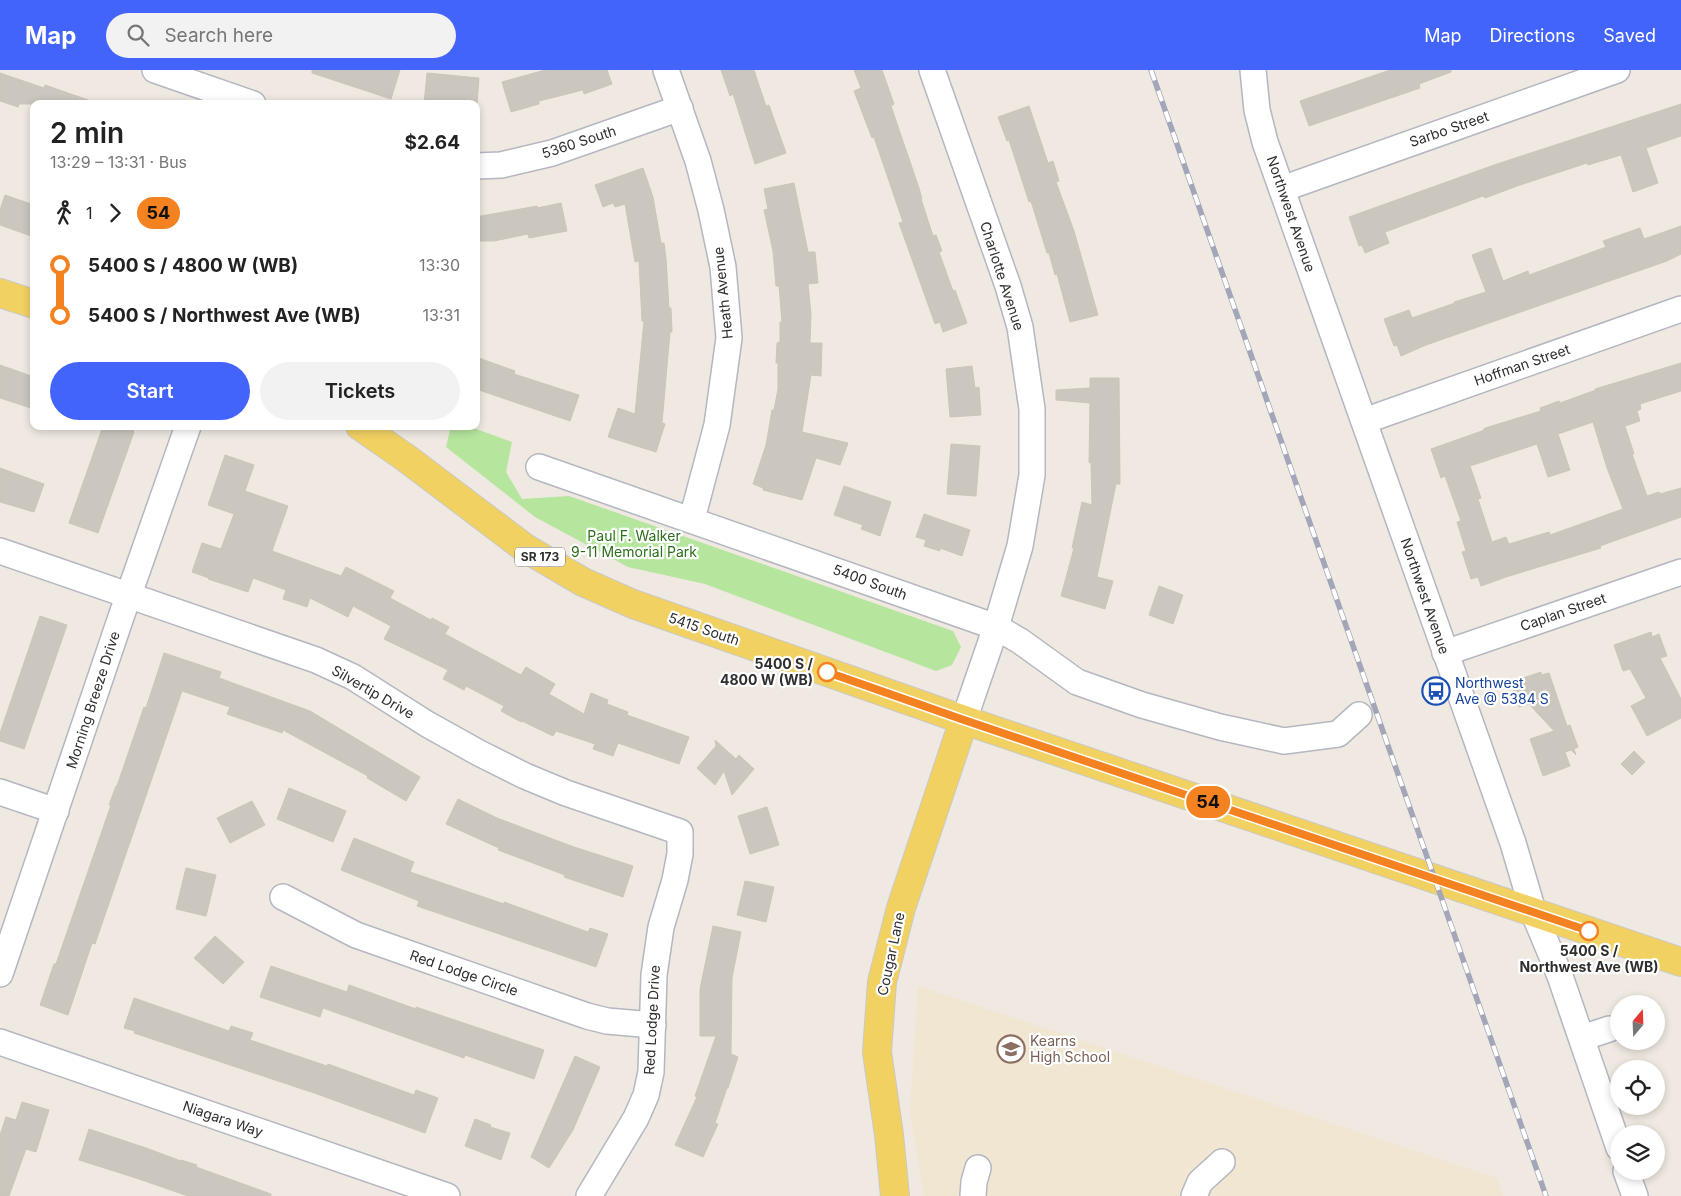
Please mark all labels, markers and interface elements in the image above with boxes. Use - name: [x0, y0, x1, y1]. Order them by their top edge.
- search box: [106, 13, 456, 58]
- text: Map: [25, 21, 76, 50]
- icon: search: [124, 21, 152, 49]
- text: Search here: [164, 24, 273, 47]
- text: Map: [1424, 25, 1462, 46]
- text: Directions: [1490, 25, 1575, 46]
- text: Saved: [1603, 25, 1656, 46]
- street label: Sarbo Street: [1407, 107, 1491, 150]
- text: 2 min: [50, 116, 124, 150]
- street label: 5360 South: [540, 122, 618, 162]
- text: $2.64: [405, 131, 460, 154]
- text: 13:29 – 13:31 · Bus: [50, 152, 187, 172]
- street label: Northwest Avenue: [1264, 154, 1319, 274]
- icon: walk: [50, 199, 78, 227]
- icon: forward: [101, 199, 129, 227]
- text: 54: [147, 202, 170, 223]
- text: 1: [86, 203, 93, 223]
- street label: Charlotte Avenue: [977, 219, 1028, 332]
- street label: Heath Avenue: [709, 246, 736, 340]
- text: 5400 S / 4800 W (WB): [88, 254, 298, 277]
- text: 13:30: [419, 255, 460, 275]
- text: 5400 S / Northwest Ave (WB): [88, 304, 361, 327]
- text: 13:31: [423, 305, 460, 325]
- street label: Hoffman Street: [1472, 340, 1572, 389]
- button: Start: [50, 362, 250, 420]
- button: Tickets: [260, 362, 460, 420]
- park label: Paul F. Walker 9-11 Memorial Park: [571, 527, 697, 560]
- street label: Northwest Avenue: [1398, 536, 1453, 656]
- road number: SR 173: [515, 548, 565, 567]
- street label: 5400 South: [831, 560, 910, 603]
- street label: Caplan Street: [1518, 589, 1608, 634]
- street label: 5415 South: [666, 608, 742, 649]
- street label: Morning Breeze Drive: [62, 629, 123, 771]
- place label: 5400 S / 4800 W (WB): [720, 655, 814, 688]
- street label: Silvertip Drive: [329, 661, 417, 722]
- marker: 5400 S / 4800 W (WB): [817, 662, 837, 682]
- place label: Northwest Ave @ 5384 S: [1455, 674, 1549, 707]
- bus stop icon: Northwest Ave @ 5384 S: [1421, 676, 1451, 706]
- line badge: 54: [1186, 786, 1230, 818]
- text: 54: [1196, 791, 1220, 812]
- street label: Cougar Lane: [873, 911, 908, 997]
- marker: 5400 S / Northwest Ave (WB): [1579, 921, 1599, 941]
- place label: 5400 S / Northwest Ave (WB): [1519, 942, 1659, 975]
- street label: Red Lodge Circle: [408, 946, 520, 999]
- street label: Red Lodge Drive: [640, 965, 663, 1075]
- north arrow: [1610, 995, 1665, 1050]
- map controls: [1610, 995, 1665, 1180]
- place label: Kearns High School: [1030, 1032, 1110, 1065]
- school or university icon: Kearns High School: [996, 1034, 1026, 1064]
- button: locate: [1610, 1060, 1665, 1115]
- street label: Niagara Way: [181, 1097, 266, 1140]
- button: layers: [1610, 1125, 1665, 1180]

